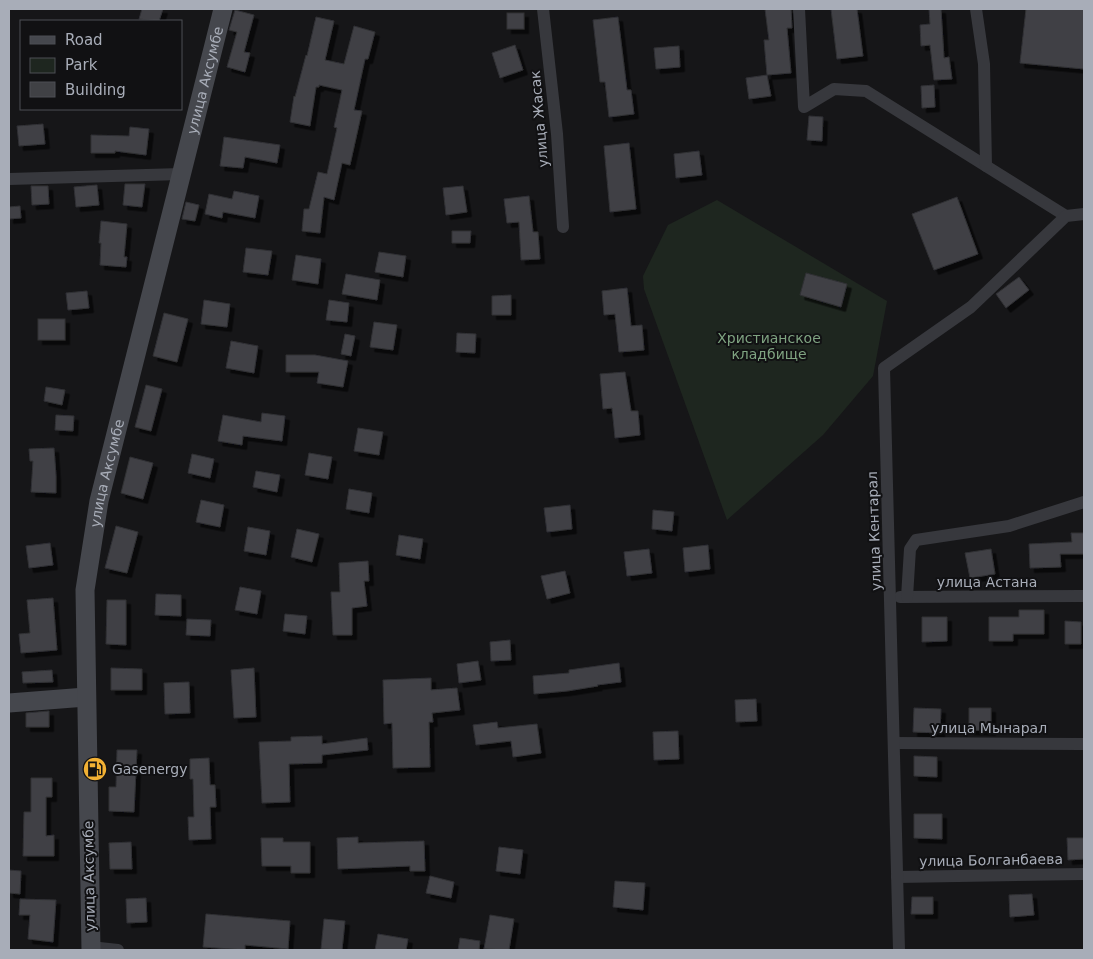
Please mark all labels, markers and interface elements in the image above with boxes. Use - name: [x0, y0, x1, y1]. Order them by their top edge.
- legend: [20, 20, 182, 110]
- street label: улица Аксумбе: [184, 25, 226, 136]
- text: Road: [65, 31, 103, 49]
- text: Park: [65, 56, 98, 74]
- street label: улица Жасак: [527, 70, 551, 168]
- text: Building: [65, 81, 126, 99]
- park label: Христианское кладбище: [717, 330, 821, 362]
- street label: улица Аксумбе: [87, 417, 127, 528]
- street label: улица Кентарал: [864, 471, 884, 591]
- street label: улица Астана: [937, 574, 1037, 590]
- street label: улица Мынарал: [931, 720, 1047, 736]
- fuel station icon: Gasenergy: [82, 756, 108, 782]
- place label: Gasenergy: [112, 761, 188, 777]
- street label: улица Аксумбе: [80, 821, 98, 931]
- street label: улица Болганбаева: [919, 851, 1063, 869]

